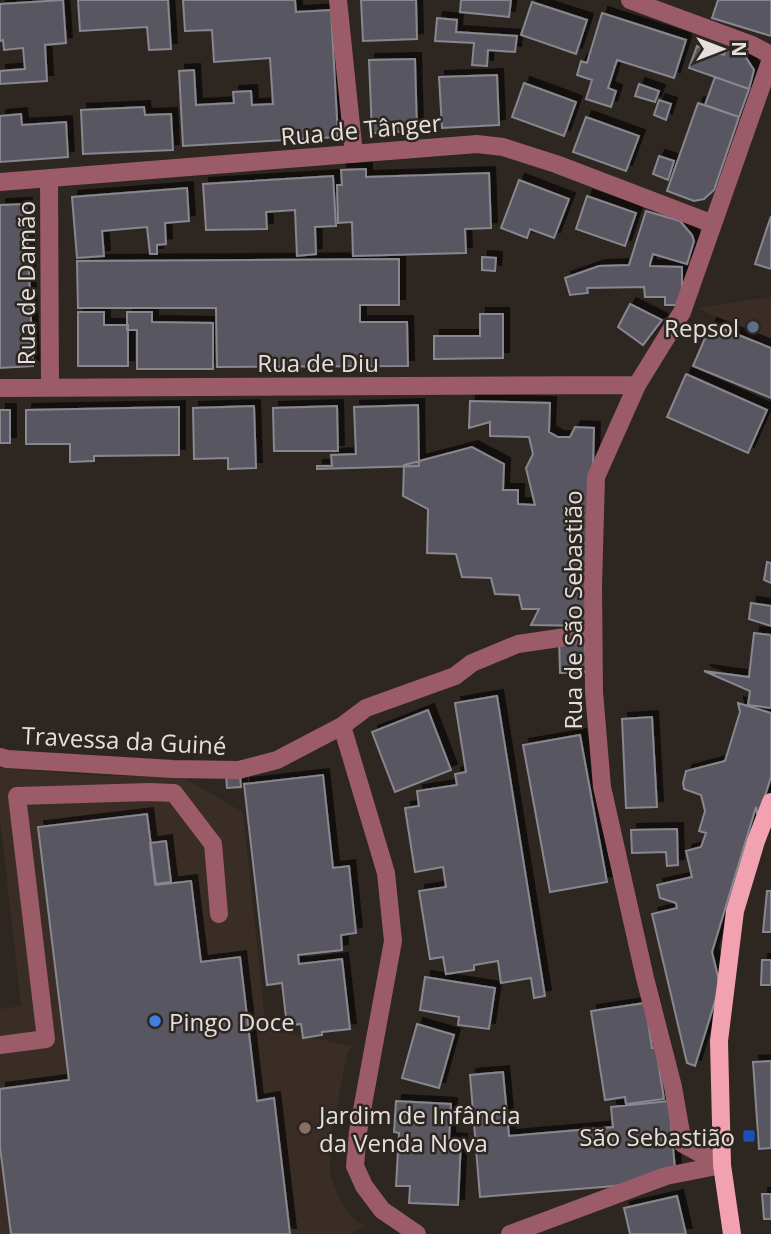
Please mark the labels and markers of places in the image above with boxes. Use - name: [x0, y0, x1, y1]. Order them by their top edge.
- place label: Repsol: [664, 311, 739, 344]
- marker: Repsol: [745, 319, 761, 335]
- place label: Pingo Doce: [169, 1005, 295, 1038]
- marker: Pingo Doce: [147, 1013, 163, 1029]
- place label: Jardim de Infância da Venda Nova: [317, 1098, 521, 1159]
- marker: Jardim de Infância da Venda Nova: [297, 1120, 313, 1136]
- place label: São Sebastião: [579, 1120, 735, 1153]
- marker: São Sebastião: [741, 1128, 757, 1144]

